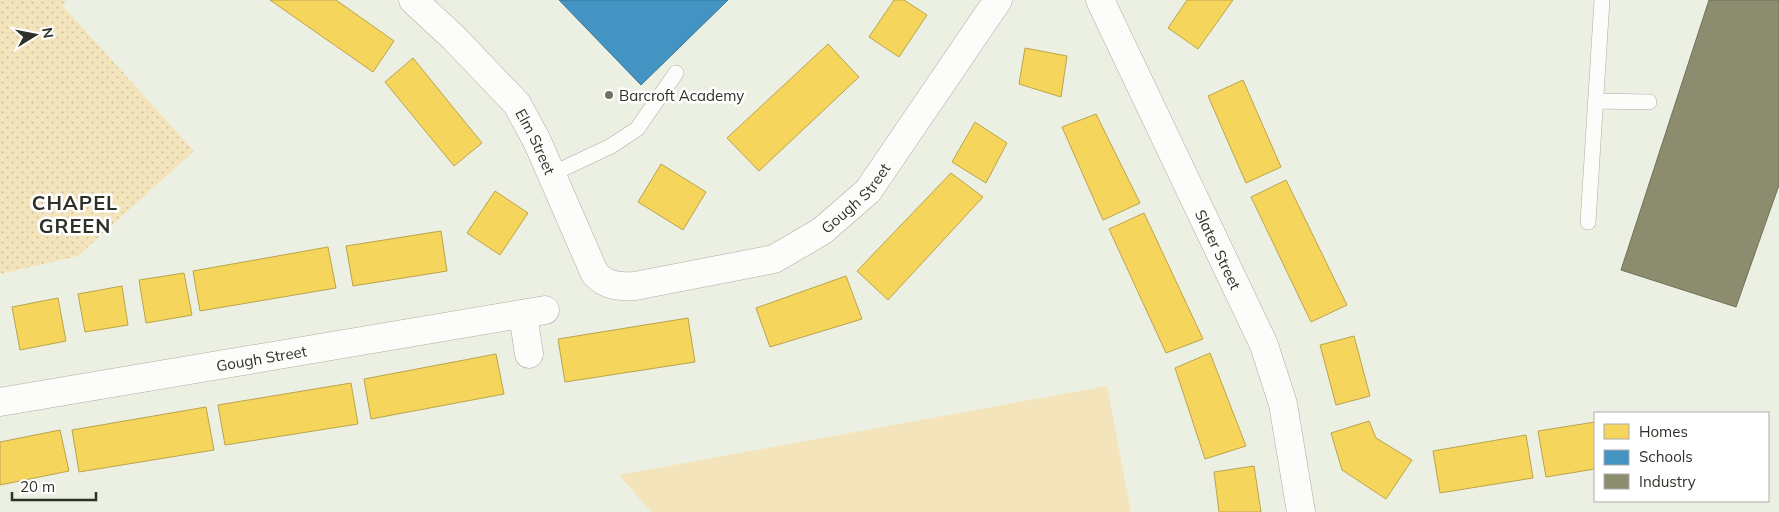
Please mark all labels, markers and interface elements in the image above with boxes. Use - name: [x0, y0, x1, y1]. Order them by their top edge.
- north arrow: [10, 10, 60, 60]
- text: N: [38, 26, 58, 40]
- place label: Barcroft Academy: [619, 86, 744, 105]
- marker: Barcroft Academy: [603, 89, 615, 101]
- street label: Elm Street: [512, 105, 560, 177]
- street label: Gough Street: [817, 159, 894, 237]
- district label: CHAPEL GREEN: [32, 190, 118, 238]
- street label: Slater Street: [1191, 206, 1246, 292]
- street label: Gough Street: [215, 341, 308, 375]
- legend: [1594, 412, 1769, 502]
- text: Homes: [1639, 422, 1688, 441]
- text: Schools: [1639, 447, 1693, 466]
- scale bar: [12, 470, 96, 502]
- text: Industry: [1639, 472, 1696, 491]
- text: 20 m: [20, 477, 55, 496]

